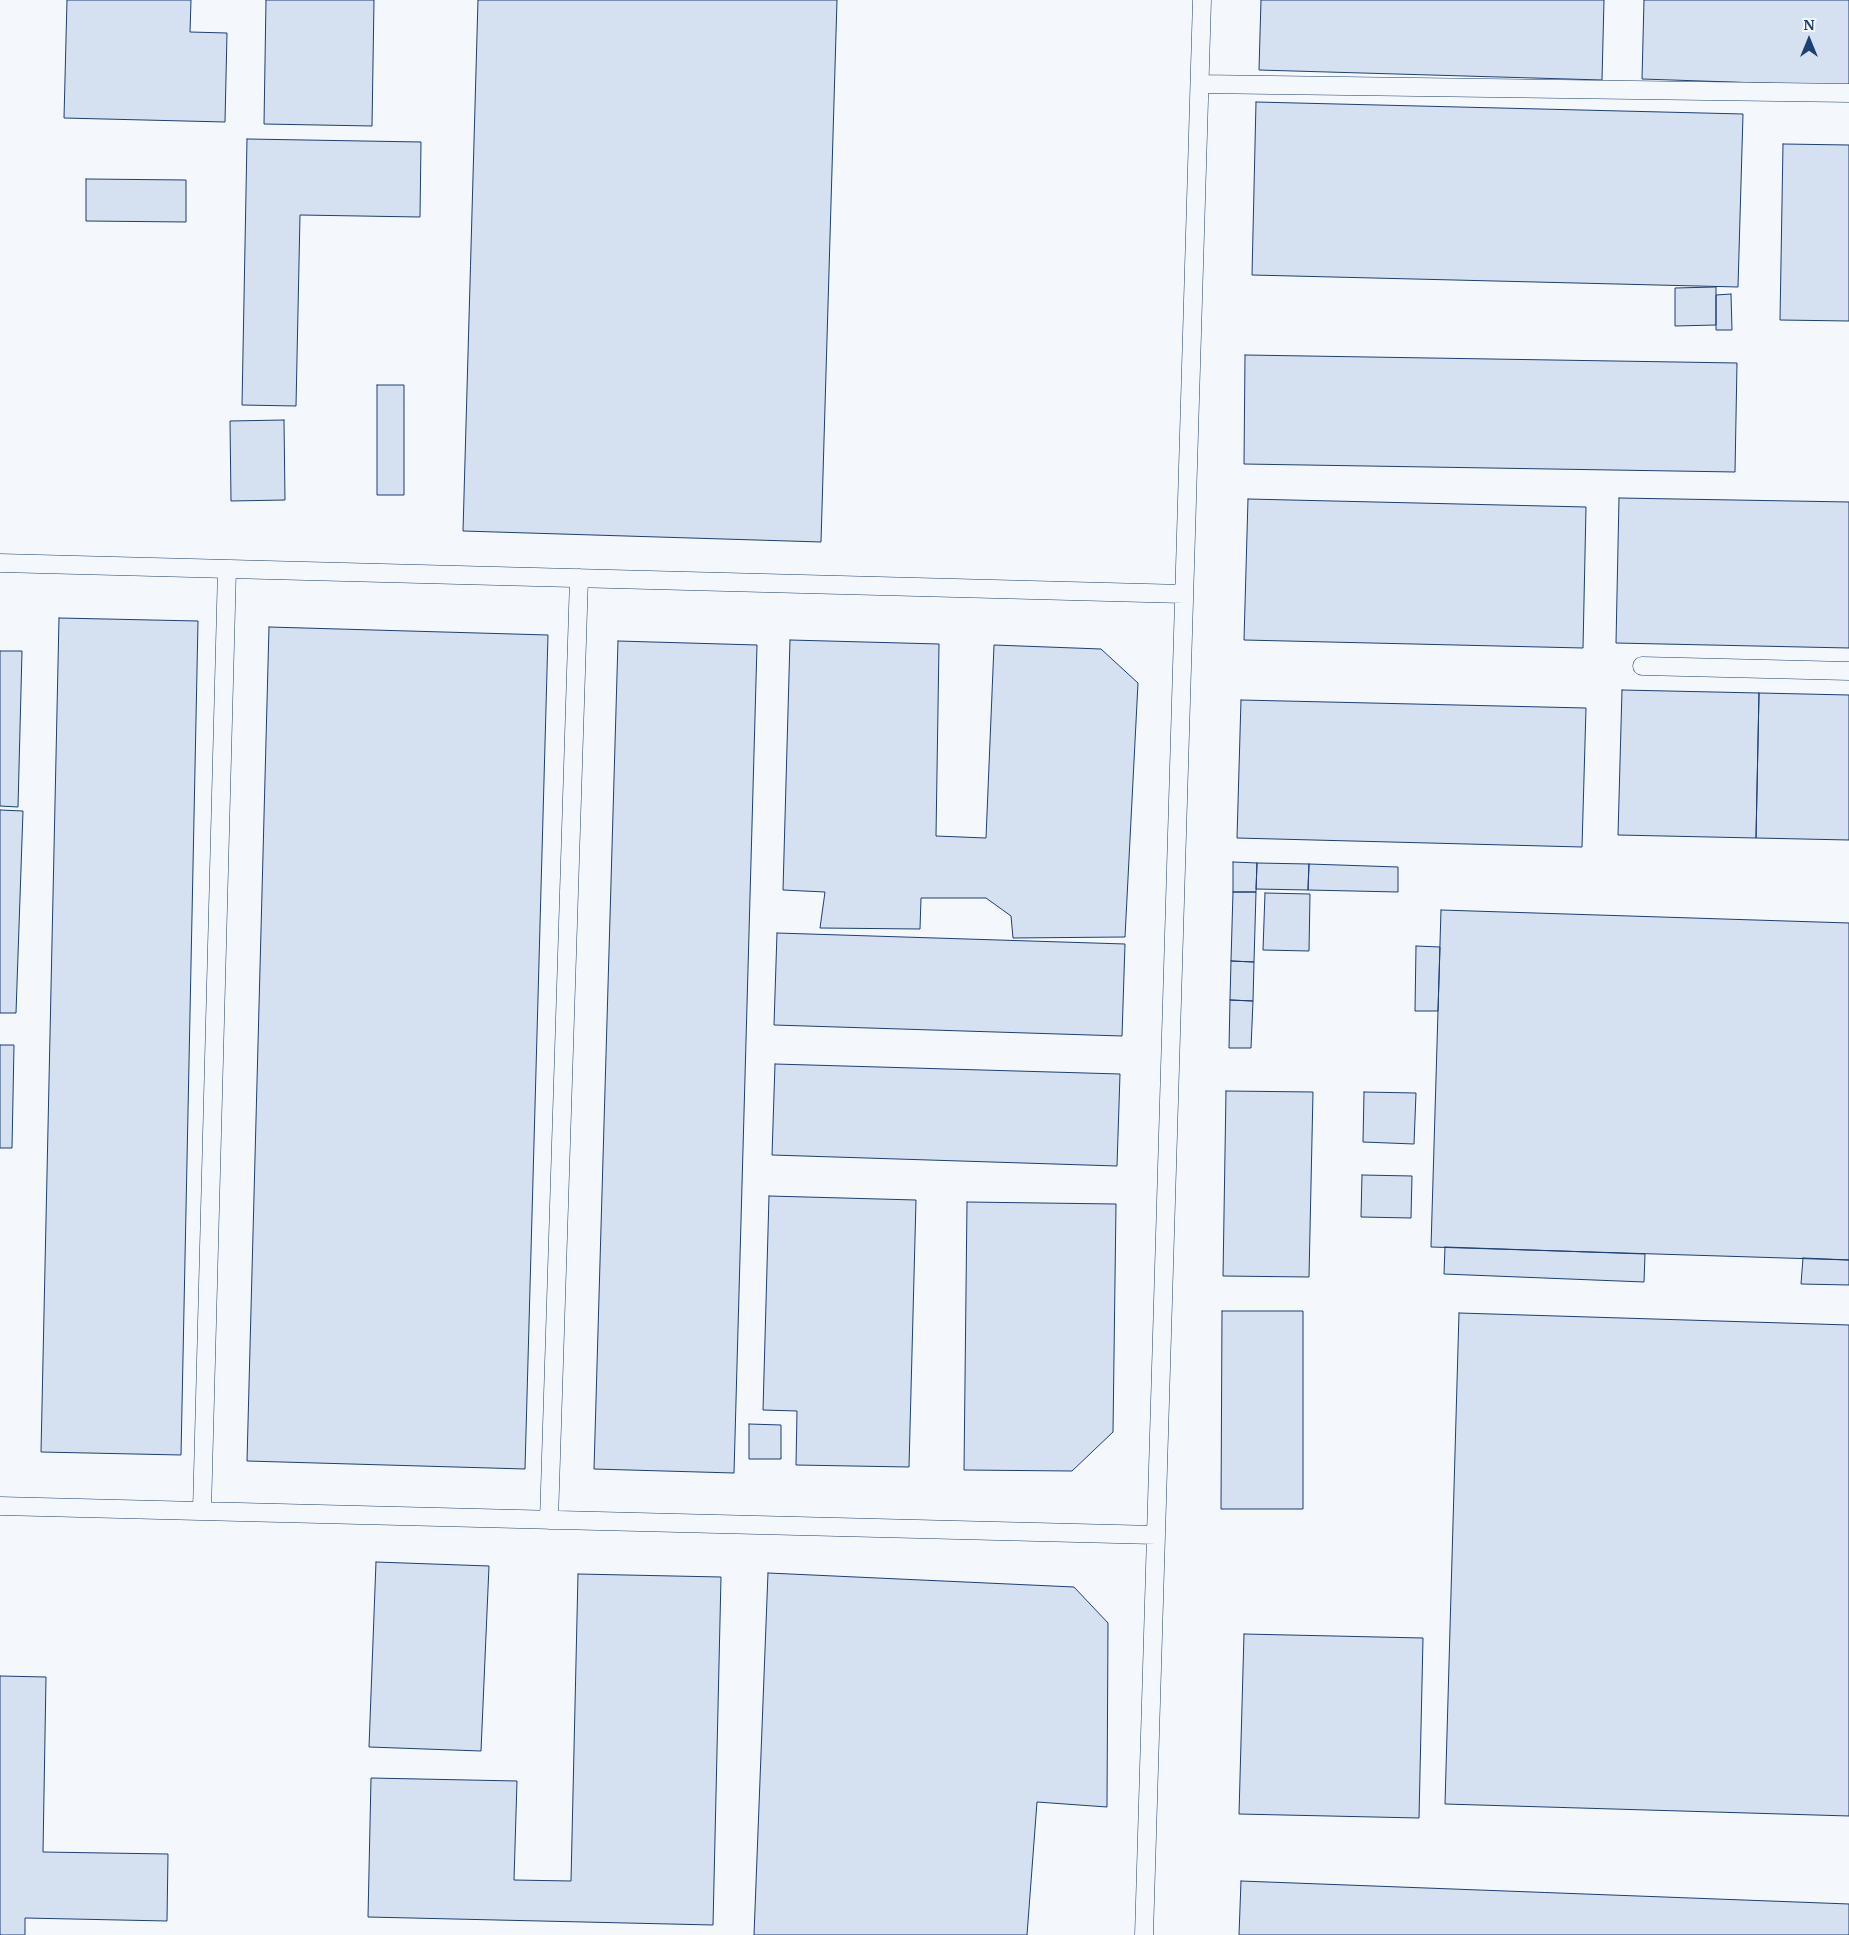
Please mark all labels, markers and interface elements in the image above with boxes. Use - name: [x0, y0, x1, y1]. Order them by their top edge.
- north arrow: [1784, 15, 1834, 65]
- text: N: [1803, 16, 1815, 34]

